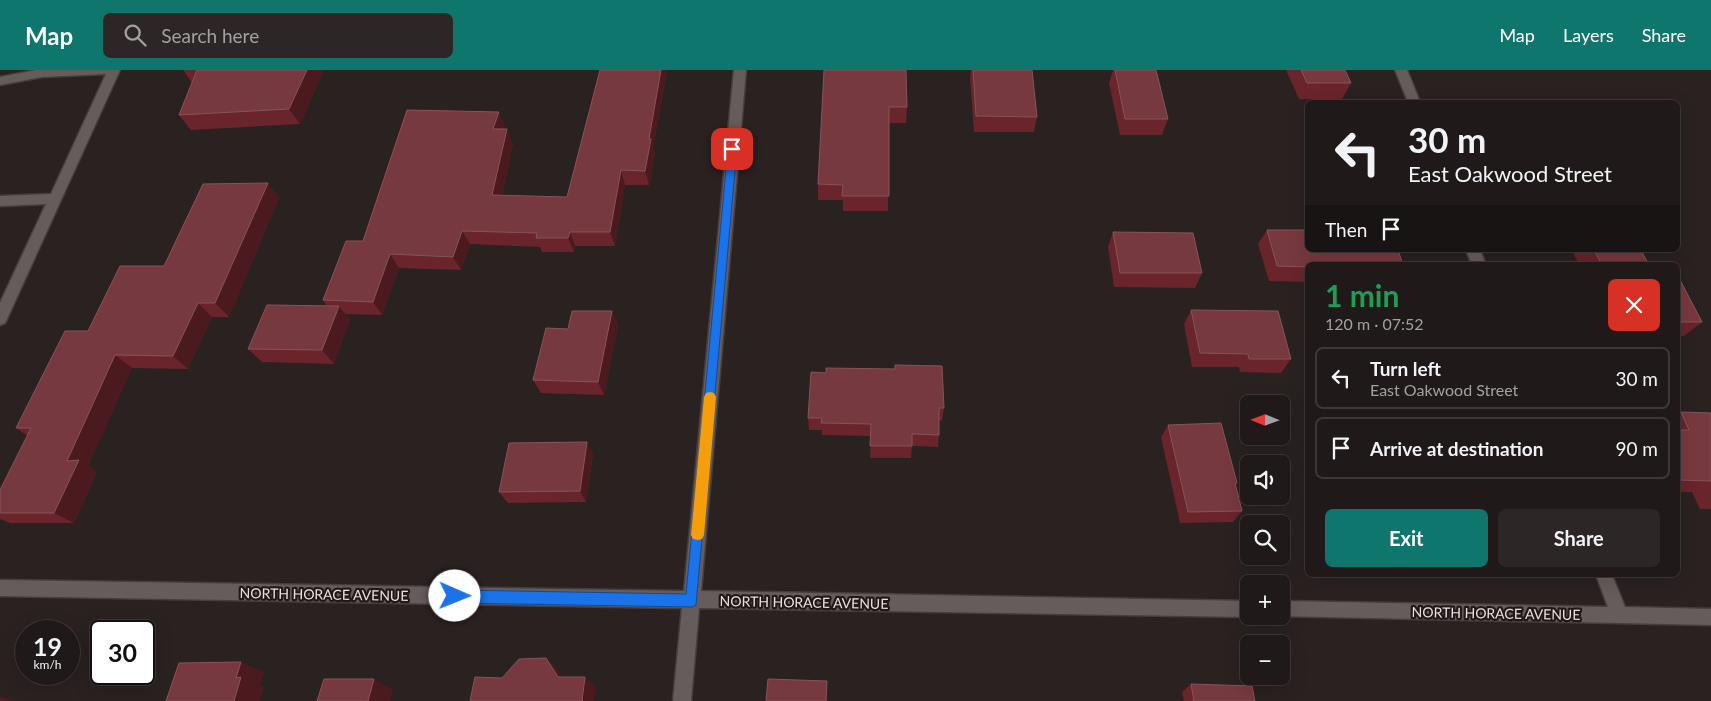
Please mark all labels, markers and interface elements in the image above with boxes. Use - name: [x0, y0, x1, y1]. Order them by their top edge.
- search box: [103, 13, 453, 58]
- text: Map: [25, 21, 73, 50]
- icon: search: [121, 21, 149, 49]
- text: Search here: [161, 24, 259, 47]
- text: Map: [1499, 24, 1535, 46]
- text: Layers: [1563, 24, 1614, 46]
- text: Share: [1642, 24, 1686, 46]
- text: 30 m: [1408, 118, 1486, 160]
- icon: left: [1325, 120, 1390, 185]
- pin: [711, 128, 753, 170]
- icon: arrive: [718, 135, 746, 163]
- text: East Oakwood Street: [1408, 160, 1612, 187]
- icon: arrive: [1377, 215, 1405, 243]
- text: Then: [1325, 218, 1367, 241]
- text: 1 min: [1325, 277, 1399, 313]
- button: close: [1608, 279, 1660, 331]
- text: 120 m · 07:52: [1325, 314, 1424, 333]
- text: Turn left: [1370, 357, 1441, 380]
- icon: left: [1327, 364, 1355, 392]
- text: 30 m: [1615, 367, 1658, 390]
- text: East Oakwood Street: [1370, 380, 1518, 399]
- north arrow: [1240, 395, 1290, 445]
- map controls: [1240, 395, 1290, 685]
- icon: arrive: [1327, 434, 1355, 462]
- text: Arrive at destination: [1370, 437, 1543, 460]
- text: 90 m: [1615, 437, 1658, 460]
- button: sound: [1240, 455, 1290, 505]
- button: Exit: [1325, 509, 1488, 567]
- button: Share: [1498, 509, 1660, 567]
- button: search: [1240, 515, 1290, 565]
- position arrow: [428, 569, 480, 621]
- button: +: [1240, 575, 1290, 625]
- street label: NORTH HORACE AVENUE: [240, 584, 408, 604]
- street label: NORTH HORACE AVENUE: [720, 592, 888, 612]
- street label: NORTH HORACE AVENUE: [1412, 603, 1580, 623]
- speed limit sign: 30: [90, 620, 155, 685]
- text: 19: [33, 631, 62, 661]
- button: −: [1240, 635, 1290, 685]
- text: km/h: [33, 657, 62, 672]

